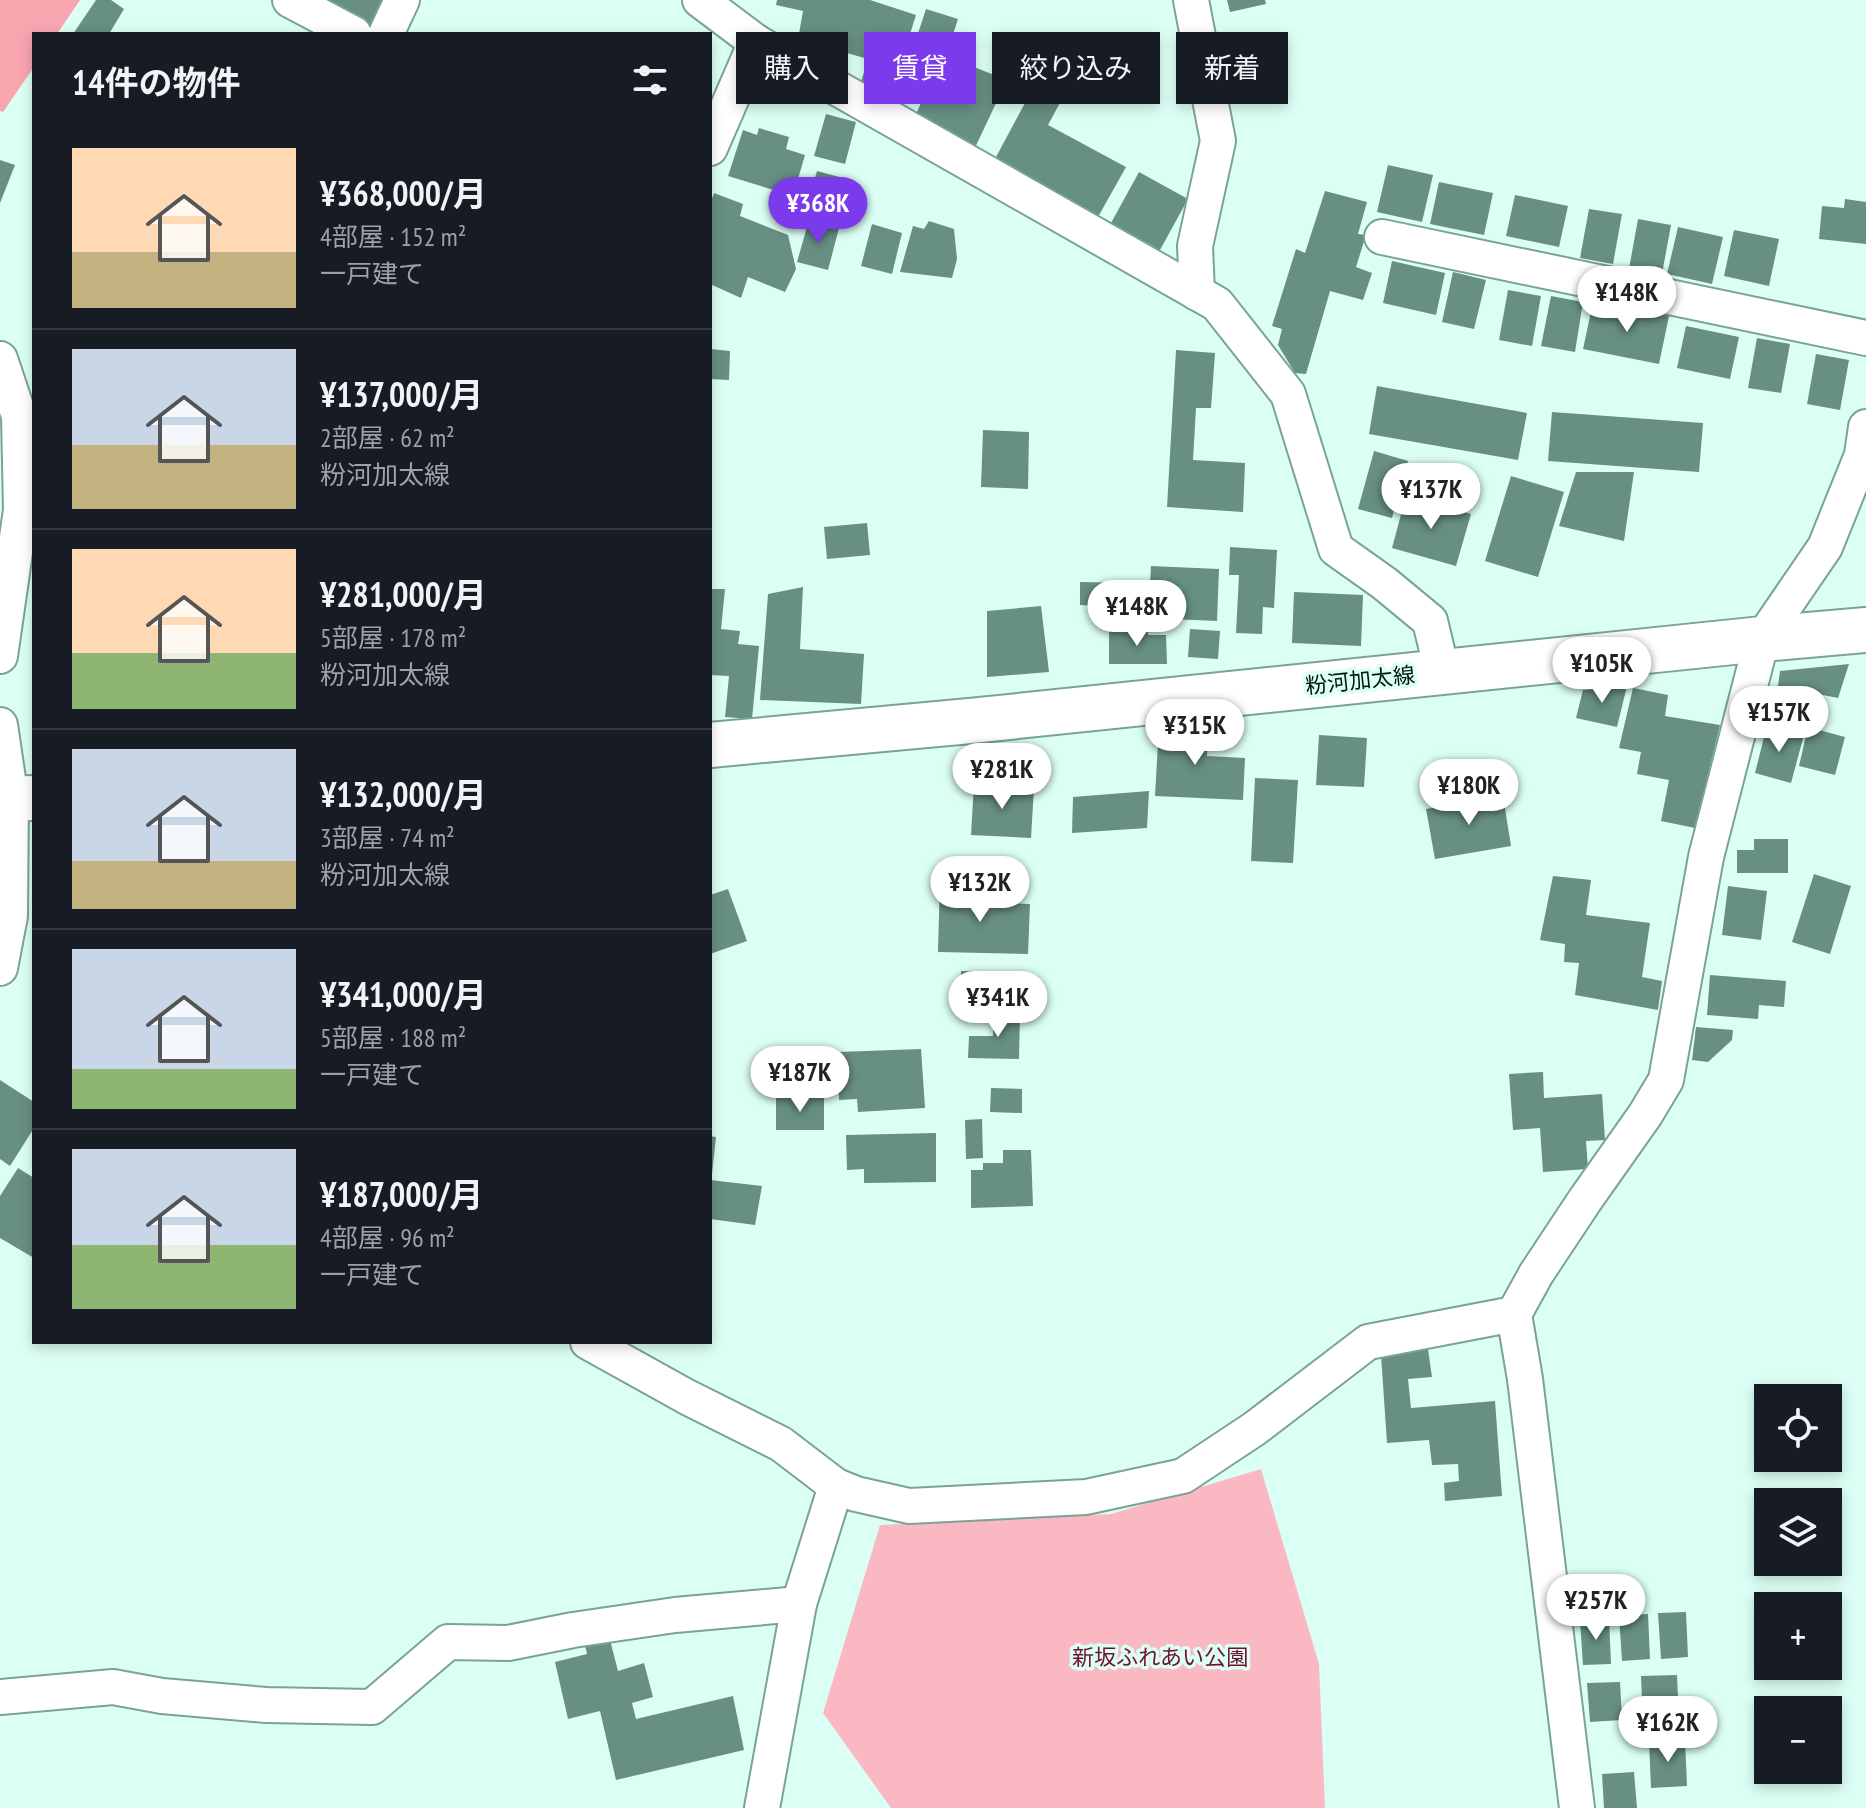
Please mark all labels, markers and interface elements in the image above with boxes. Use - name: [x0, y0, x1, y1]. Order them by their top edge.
- chip: 購入: [736, 32, 848, 104]
- chip: 賃貸: [864, 32, 976, 104]
- chip: 絞り込み: [992, 32, 1160, 104]
- chip: 新着: [1176, 32, 1288, 104]
- icon: filters: [628, 58, 672, 102]
- text: 14件の物件: [72, 60, 241, 104]
- text: ¥368,000/月: [320, 171, 487, 215]
- pin: ¥368K: [762, 177, 874, 245]
- icon: home: [136, 180, 232, 276]
- text: ¥368K: [786, 186, 850, 219]
- text: 4部屋 · 152 m²: [320, 220, 466, 253]
- text: 一戸建て: [320, 257, 424, 290]
- pin: ¥148K: [1571, 266, 1683, 334]
- text: ¥148K: [1595, 275, 1659, 308]
- text: ¥137,000/月: [320, 372, 484, 416]
- icon: home: [136, 381, 232, 477]
- text: 2部屋 · 62 m²: [320, 421, 455, 454]
- text: 粉河加太線: [320, 458, 450, 491]
- pin: ¥137K: [1375, 463, 1487, 531]
- text: ¥137K: [1399, 472, 1463, 505]
- text: ¥281,000/月: [320, 572, 487, 616]
- pin: ¥148K: [1081, 580, 1193, 648]
- icon: home: [136, 581, 232, 677]
- text: ¥148K: [1105, 589, 1169, 622]
- text: 5部屋 · 178 m²: [320, 621, 466, 654]
- pin: ¥105K: [1546, 637, 1658, 705]
- text: ¥105K: [1570, 646, 1634, 679]
- text: 粉河加太線: [320, 658, 450, 691]
- street label: 粉河加太線: [1304, 660, 1416, 700]
- pin: ¥157K: [1723, 686, 1835, 754]
- text: ¥157K: [1747, 695, 1811, 728]
- pin: ¥315K: [1139, 699, 1251, 767]
- text: ¥315K: [1163, 708, 1227, 741]
- pin: ¥281K: [946, 743, 1058, 811]
- text: ¥281K: [970, 752, 1034, 785]
- pin: ¥180K: [1413, 759, 1525, 827]
- text: ¥180K: [1437, 768, 1501, 801]
- text: ¥132,000/月: [320, 772, 487, 816]
- icon: home: [136, 781, 232, 877]
- text: 3部屋 · 74 m²: [320, 821, 455, 854]
- pin: ¥132K: [924, 856, 1036, 924]
- text: 粉河加太線: [320, 858, 450, 891]
- text: ¥132K: [948, 865, 1012, 898]
- pin: ¥341K: [942, 971, 1054, 1039]
- text: ¥341,000/月: [320, 972, 487, 1016]
- text: ¥341K: [966, 980, 1030, 1013]
- icon: home: [136, 981, 232, 1077]
- text: 5部屋 · 188 m²: [320, 1021, 466, 1054]
- pin: ¥187K: [744, 1046, 856, 1114]
- text: ¥187K: [768, 1055, 832, 1088]
- text: 一戸建て: [320, 1058, 424, 1091]
- text: ¥187,000/月: [320, 1172, 484, 1216]
- icon: home: [136, 1181, 232, 1277]
- text: 4部屋 · 96 m²: [320, 1221, 455, 1254]
- text: 一戸建て: [320, 1258, 424, 1291]
- map controls: [1754, 1384, 1842, 1784]
- button: locate: [1754, 1384, 1842, 1472]
- button: layers: [1754, 1488, 1842, 1576]
- pin: ¥257K: [1540, 1574, 1652, 1642]
- text: ¥257K: [1564, 1583, 1628, 1616]
- button: +: [1754, 1592, 1842, 1680]
- park label: 新坂ふれあい公園: [1072, 1643, 1248, 1671]
- pin: ¥162K: [1612, 1696, 1724, 1764]
- button: −: [1754, 1696, 1842, 1784]
- text: ¥162K: [1636, 1705, 1700, 1738]

